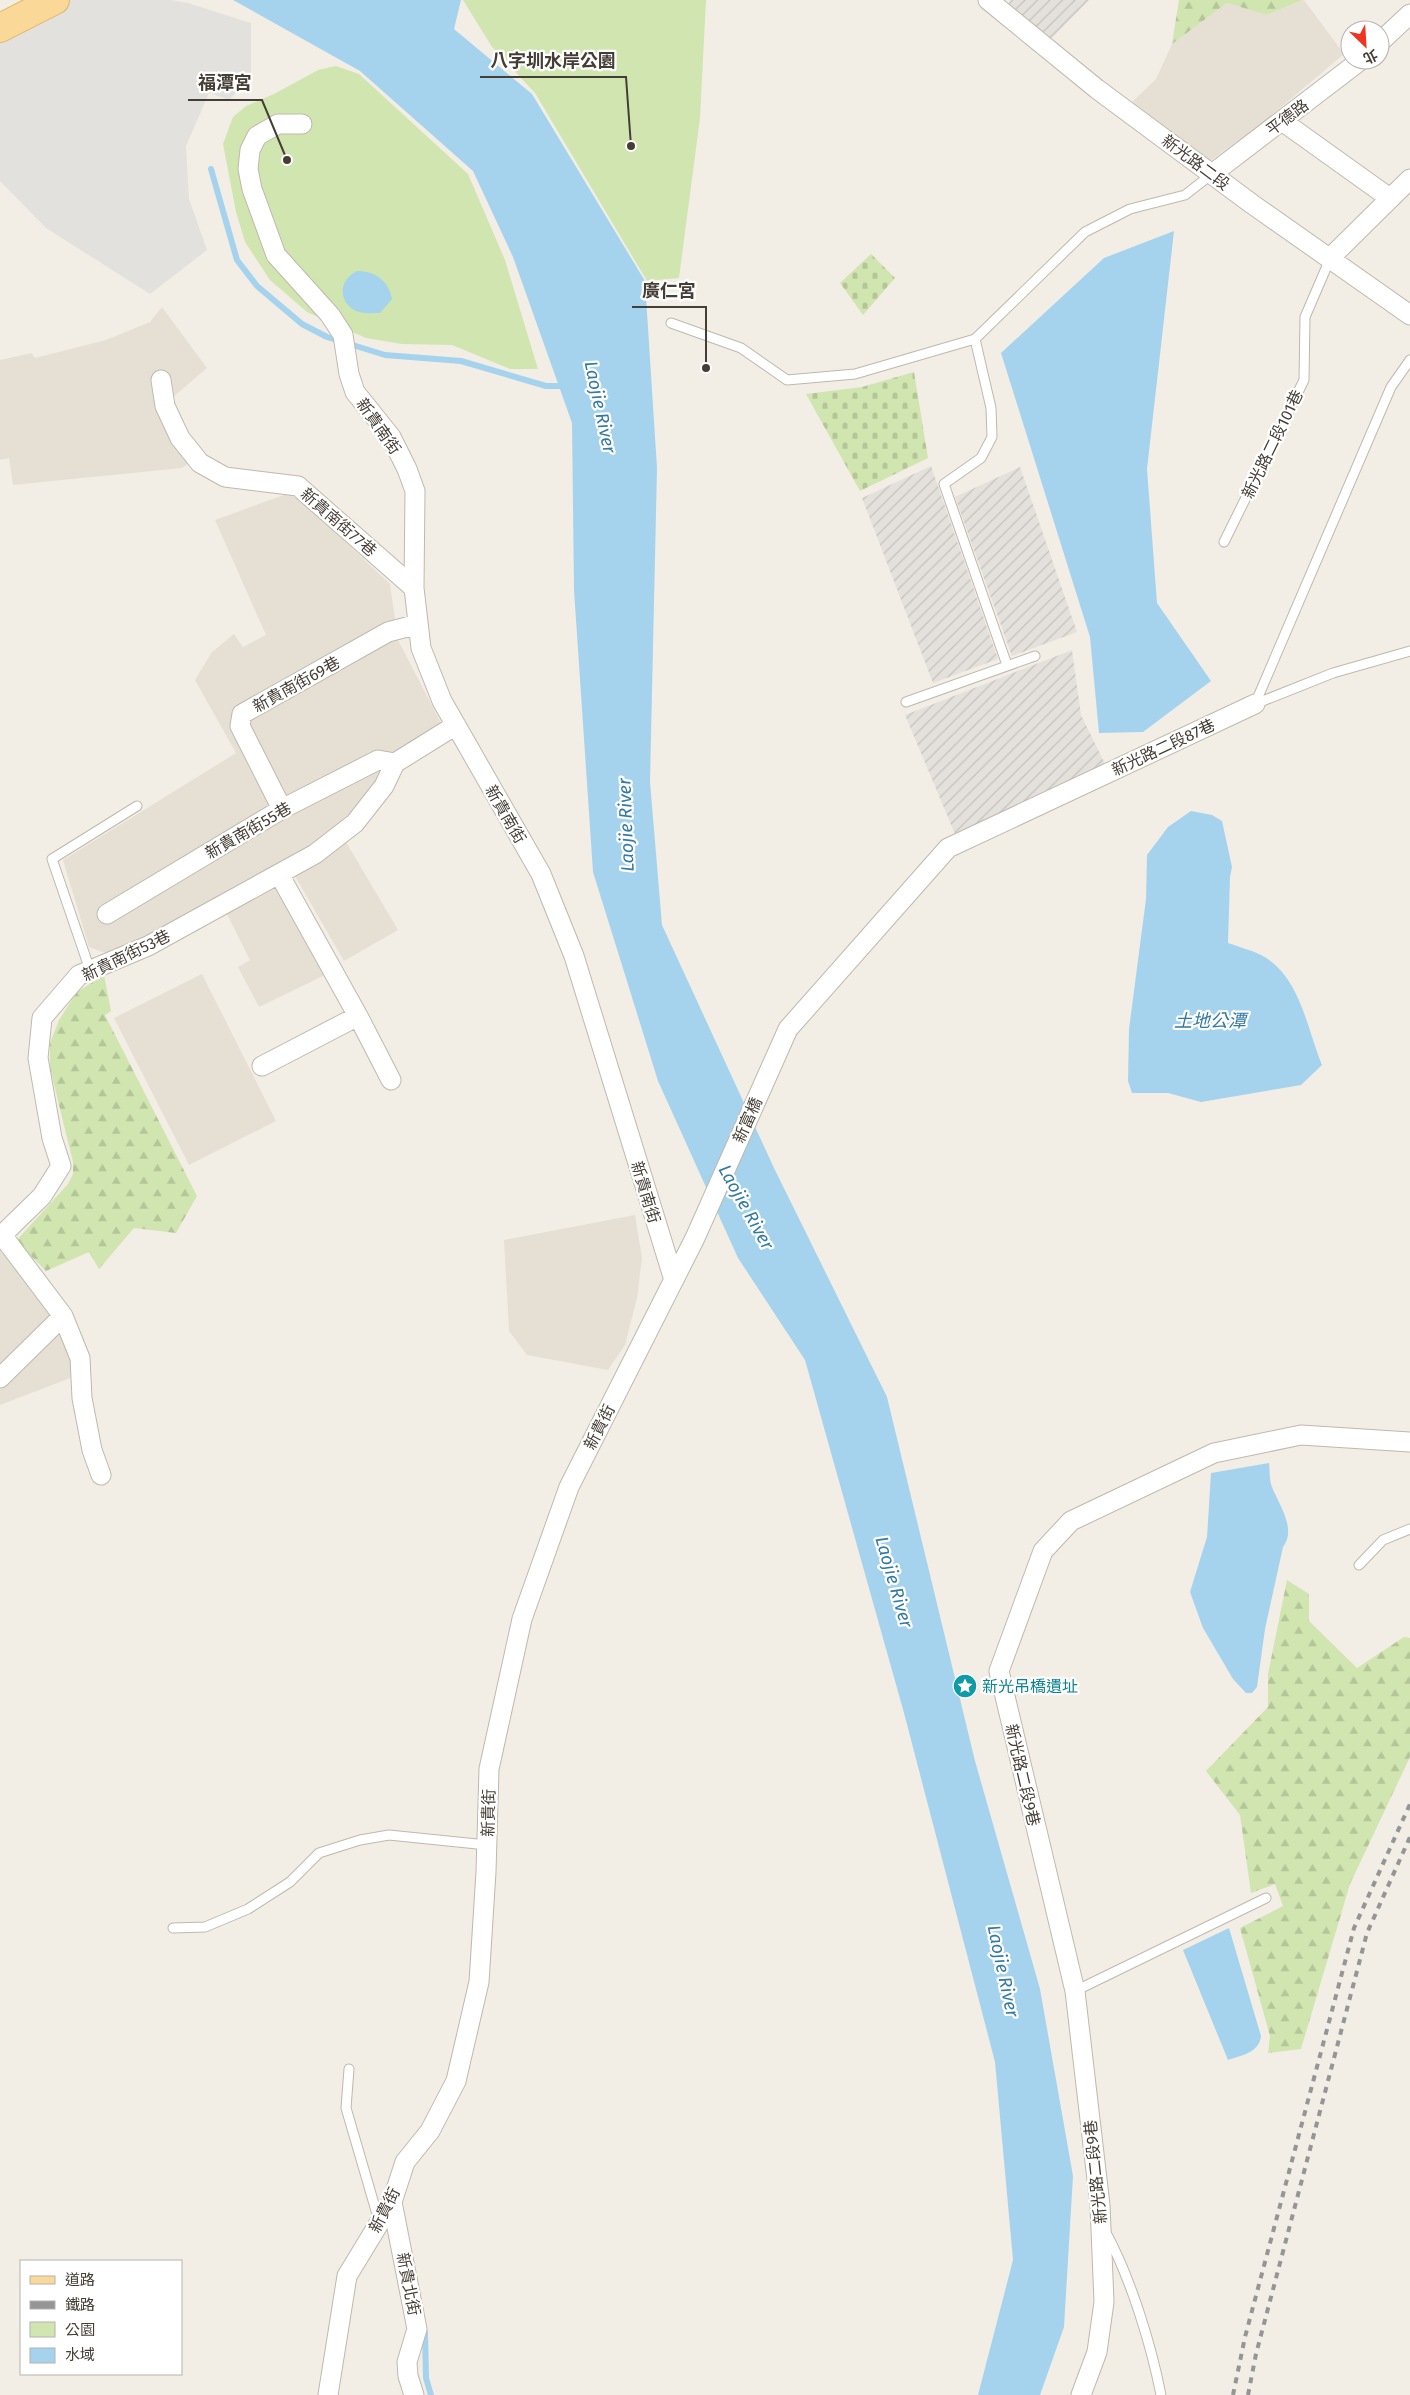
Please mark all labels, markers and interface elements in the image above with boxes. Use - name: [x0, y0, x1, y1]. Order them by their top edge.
- north arrow: [1340, 20, 1390, 70]
- callout: 八字圳水岸公園: [480, 44, 626, 77]
- text: 北: [1360, 46, 1380, 67]
- text: 八字圳水岸公園: [490, 50, 616, 72]
- callout: 福潭宮: [188, 67, 262, 100]
- text: 福潭宮: [198, 72, 252, 94]
- street label: 平德路: [1262, 95, 1312, 139]
- street label: 新光路二段: [1158, 131, 1233, 194]
- callout: 廣仁宮: [632, 274, 706, 307]
- text: 廣仁宮: [642, 280, 696, 302]
- water label: Laojie River: [579, 359, 621, 456]
- street label: 新光路二段101巷: [1238, 387, 1307, 502]
- street label: 新貴南街: [352, 395, 405, 458]
- street label: 新貴南街77巷: [297, 484, 380, 560]
- street label: 新貴南街69巷: [249, 653, 343, 716]
- street label: 新光路二段87巷: [1109, 715, 1218, 780]
- water label: Laojie River: [613, 777, 639, 872]
- street label: 新貴南街: [481, 782, 530, 847]
- street label: 新貴南街55巷: [202, 798, 295, 863]
- street label: 新貴南街53巷: [79, 926, 173, 985]
- water label: 土地公潭: [1174, 1010, 1249, 1032]
- street label: 新富橋: [729, 1094, 766, 1146]
- street label: 新貴南街: [627, 1159, 664, 1226]
- water label: Laojie River: [714, 1161, 779, 1254]
- street label: 新貴街: [580, 1402, 619, 1453]
- water label: Laojie River: [871, 1534, 918, 1631]
- place icon: 新光吊橋遺址: [952, 1673, 978, 1699]
- place label: 新光吊橋遺址: [982, 1677, 1078, 1696]
- street label: 新光路二段9巷: [1002, 1722, 1044, 1828]
- street label: 新貴街: [479, 1789, 498, 1837]
- water label: Laojie River: [982, 1923, 1024, 2020]
- street label: 新光路二段9巷: [1081, 2119, 1110, 2225]
- street label: 新貴街: [365, 2185, 404, 2236]
- street label: 新貴北街: [393, 2251, 424, 2317]
- legend: [20, 2260, 182, 2375]
- text: 道路: [65, 2271, 95, 2289]
- text: 鐵路: [65, 2296, 95, 2314]
- text: 公園: [65, 2321, 95, 2339]
- text: 水域: [65, 2346, 95, 2364]

